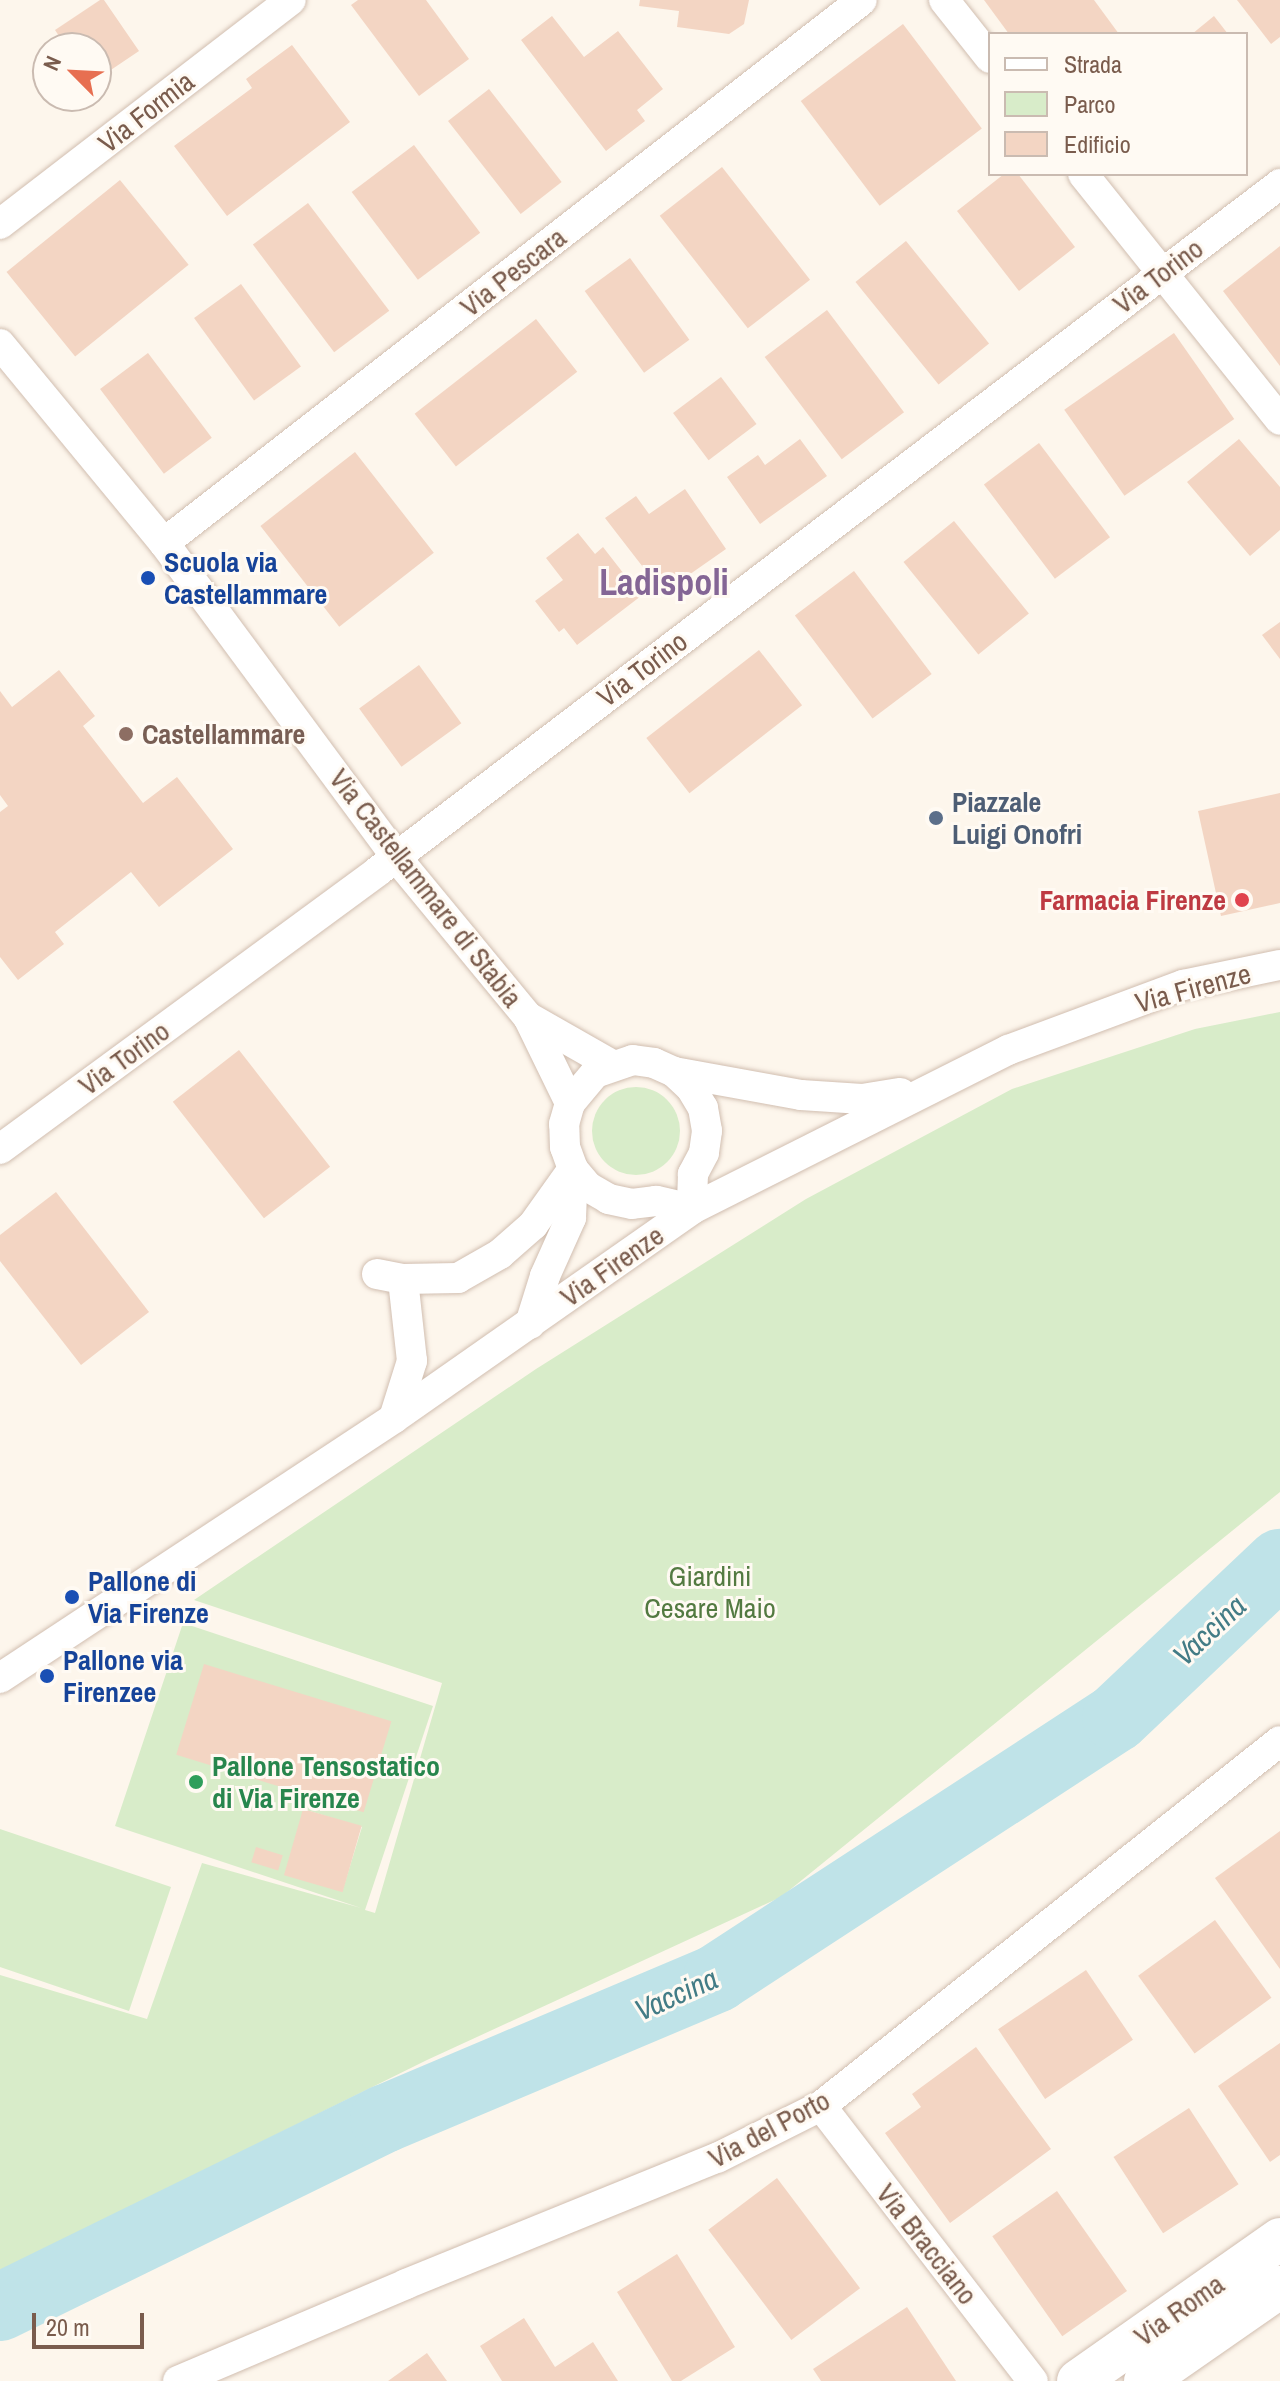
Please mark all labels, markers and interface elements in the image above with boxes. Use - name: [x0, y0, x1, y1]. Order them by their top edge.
- north arrow: [32, 32, 112, 112]
- legend: [988, 32, 1248, 176]
- text: Strada: [1064, 48, 1122, 80]
- text: N: [36, 51, 68, 75]
- street label: Via Formia: [92, 64, 200, 160]
- text: Parco: [1064, 88, 1115, 120]
- text: Edificio: [1064, 128, 1131, 160]
- street label: Via Pescara: [454, 220, 572, 324]
- street label: Via Torino: [1106, 231, 1210, 321]
- place label: Scuola via Castellammare: [164, 545, 327, 611]
- district label: Ladispoli: [599, 561, 729, 605]
- marker: Scuola via Castellammare: [139, 569, 157, 587]
- street label: Via Torino: [590, 624, 694, 714]
- place label: Castellammare: [142, 717, 305, 751]
- marker: Castellammare: [117, 725, 135, 743]
- street label: Via Castellammare di Stabia: [323, 762, 529, 1014]
- place label: Piazzale Luigi Onofri: [952, 785, 1082, 851]
- marker: Piazzale Luigi Onofri: [927, 809, 945, 827]
- place label: Farmacia Firenze: [1040, 883, 1226, 917]
- marker: Farmacia Firenze: [1233, 891, 1251, 909]
- street label: Via Firenze: [1132, 956, 1254, 1020]
- street label: Via Torino: [72, 1014, 176, 1102]
- street label: Via Firenze: [554, 1218, 670, 1314]
- park label: Giardini Cesare Maio: [644, 1559, 776, 1625]
- place label: Pallone di Via Firenze: [88, 1564, 209, 1630]
- water label: Vaccina: [1165, 1587, 1253, 1673]
- marker: Pallone di Via Firenze: [63, 1588, 81, 1606]
- place label: Pallone via Firenzee: [63, 1643, 183, 1709]
- marker: Pallone via Firenzee: [38, 1667, 56, 1685]
- place label: Pallone Tensostatico di Via Firenze: [212, 1749, 440, 1815]
- marker: Pallone Tensostatico di Via Firenze: [187, 1773, 205, 1791]
- water label: Vaccina: [629, 1960, 723, 2028]
- street label: Via del Porto: [703, 2083, 835, 2175]
- street label: Via Bracciano: [869, 2177, 985, 2311]
- street label: Via Roma: [1128, 2267, 1230, 2353]
- scale bar: [36, 2297, 148, 2347]
- text: 20 m: [46, 2311, 90, 2343]

